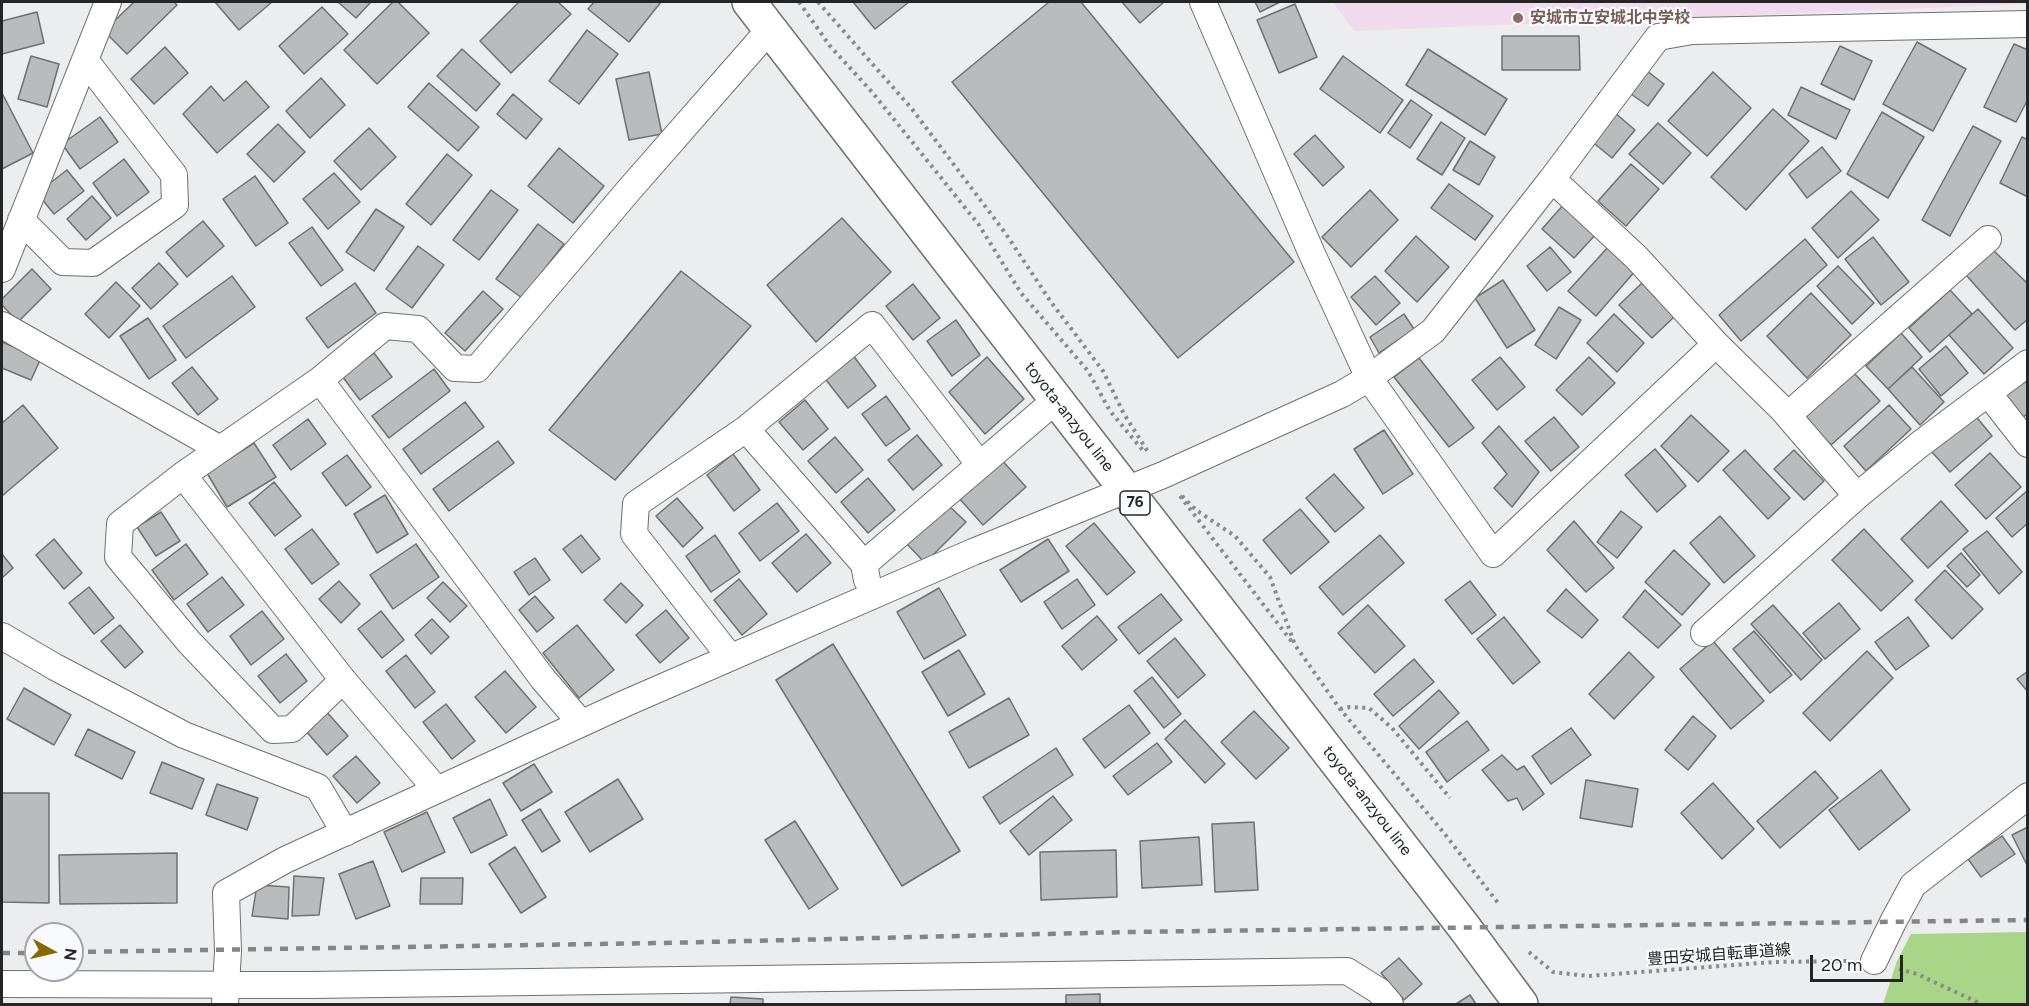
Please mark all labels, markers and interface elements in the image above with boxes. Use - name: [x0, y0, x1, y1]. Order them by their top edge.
- place label: 安城市立安城北中学校: [1530, 8, 1690, 28]
- marker: 安城市立安城北中学校: [1511, 11, 1525, 25]
- street label: toyota-anzyou line: [1020, 358, 1118, 476]
- road number: 76: [1120, 491, 1150, 515]
- street label: toyota-anzyou line: [1318, 742, 1416, 860]
- north arrow: [24, 922, 84, 982]
- street label: 豊田安城自転車道線: [1647, 940, 1791, 970]
- scale bar: [1813, 943, 1906, 981]
- text: N: [60, 947, 81, 962]
- text: 20 m: [1821, 954, 1862, 976]

